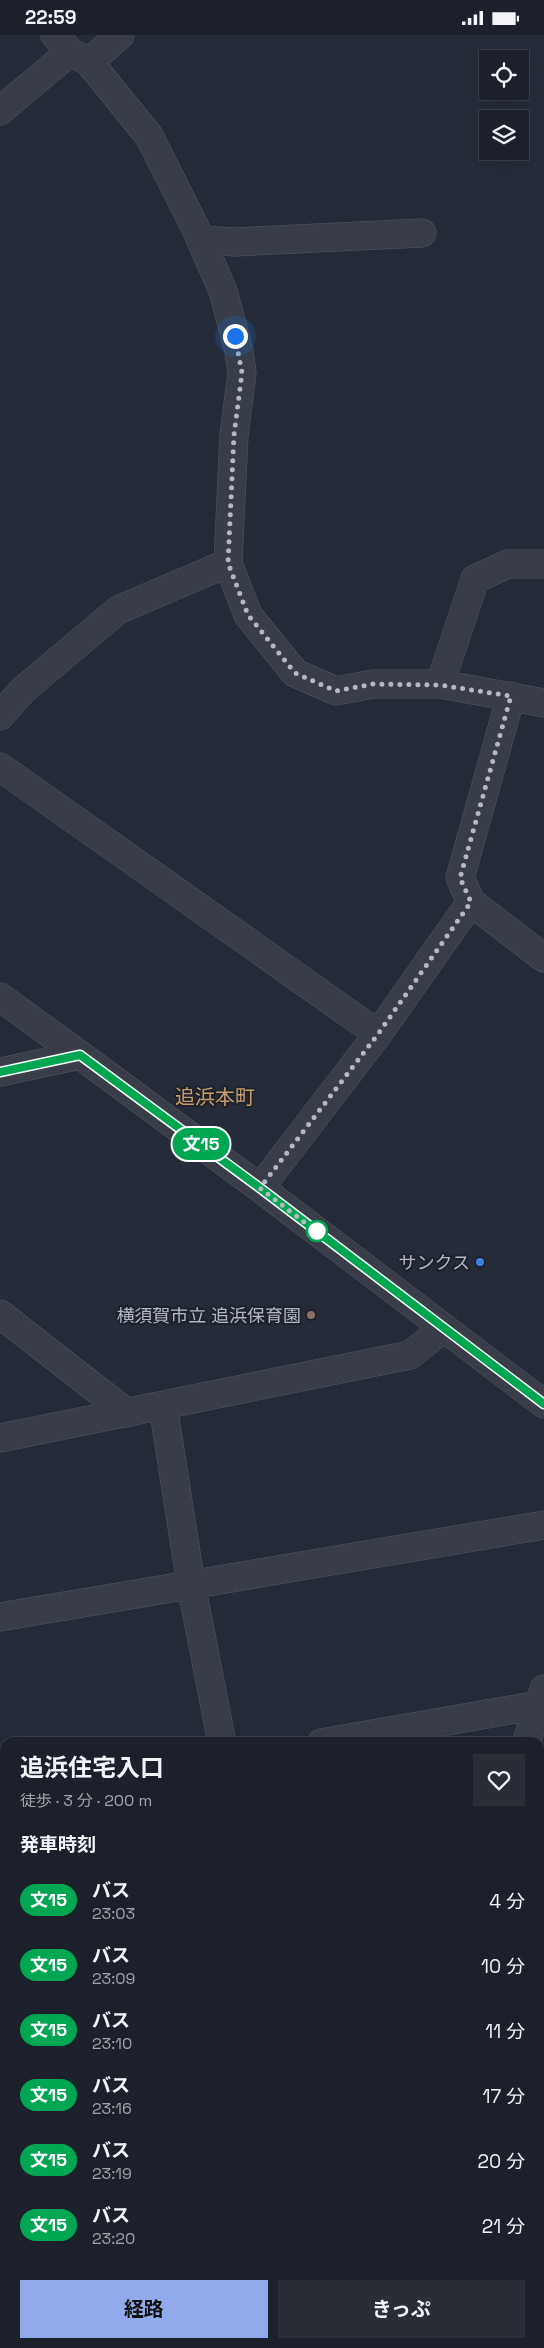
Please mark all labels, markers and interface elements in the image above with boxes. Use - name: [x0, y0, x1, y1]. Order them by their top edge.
- text: 22:59: [25, 5, 76, 30]
- map controls: [479, 50, 529, 160]
- button: locate: [479, 50, 529, 100]
- button: layers: [479, 110, 529, 160]
- your location: [223, 324, 248, 349]
- district label: 追浜本町: [175, 1084, 255, 1110]
- line badge: 文15: [172, 1128, 230, 1160]
- text: 文15: [183, 1132, 219, 1155]
- unlabelled marker: [306, 1220, 328, 1242]
- place label: サンクス: [399, 1251, 470, 1274]
- marker: サンクス: [474, 1256, 486, 1268]
- place label: 横須賀市立 追浜保育園: [116, 1304, 301, 1327]
- marker: 横須賀市立 追浜保育園: [305, 1309, 317, 1321]
- text: 追浜住宅入口: [20, 1752, 164, 1783]
- button: heart: [473, 1754, 525, 1806]
- text: 徒歩 · 3 分 · 200 m: [20, 1790, 152, 1811]
- text: 発車時刻: [20, 1832, 96, 1857]
- text: バス: [92, 1878, 130, 1903]
- text: 文15: [30, 1888, 67, 1911]
- text: 4 分: [489, 1889, 525, 1914]
- text: 23:03: [92, 1903, 135, 1924]
- text: バス: [92, 1943, 130, 1968]
- text: 文15: [30, 1953, 67, 1976]
- text: 10 分: [481, 1954, 525, 1979]
- text: 23:09: [92, 1968, 135, 1989]
- text: バス: [92, 2008, 130, 2033]
- text: 文15: [30, 2018, 67, 2041]
- text: 11 分: [485, 2019, 525, 2044]
- text: 23:10: [92, 2033, 132, 2054]
- text: バス: [92, 2073, 130, 2098]
- text: 文15: [30, 2083, 67, 2106]
- text: 17 分: [482, 2084, 525, 2109]
- text: 23:16: [92, 2098, 132, 2119]
- text: バス: [92, 2138, 130, 2163]
- text: 文15: [30, 2148, 67, 2171]
- text: 20 分: [477, 2149, 525, 2174]
- text: 23:19: [92, 2163, 132, 2184]
- text: バス: [92, 2203, 130, 2228]
- text: 文15: [30, 2213, 67, 2236]
- text: 21 分: [482, 2214, 525, 2239]
- text: 23:20: [92, 2228, 135, 2249]
- button: 経路: [20, 2280, 268, 2338]
- button: きっぷ: [278, 2280, 525, 2338]

